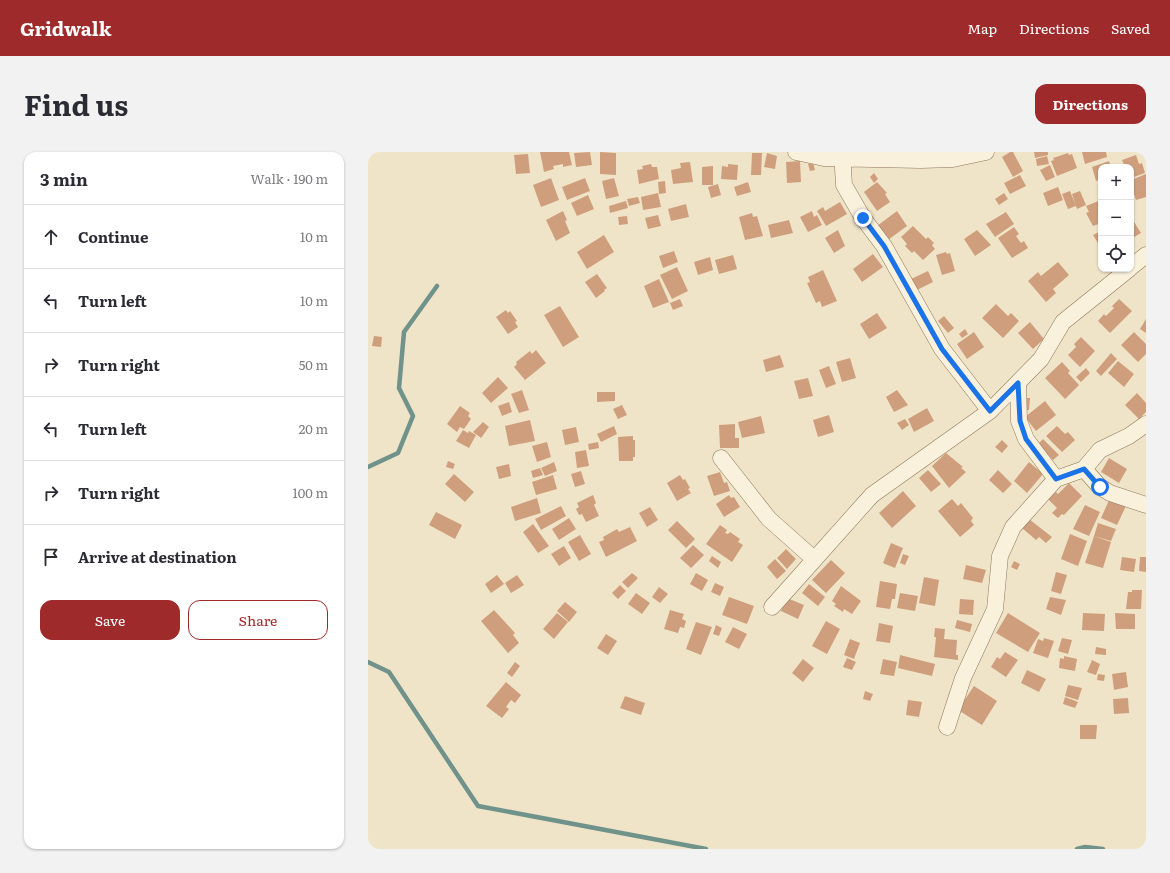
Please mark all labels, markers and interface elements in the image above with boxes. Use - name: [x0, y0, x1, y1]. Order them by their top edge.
- text: Gridwalk: [20, 14, 111, 42]
- text: Map: [967, 18, 997, 38]
- text: Directions: [1019, 18, 1089, 38]
- text: Saved: [1111, 18, 1150, 38]
- text: Find us: [24, 83, 128, 125]
- button: Directions: [1035, 84, 1146, 124]
- map controls: [1098, 164, 1134, 272]
- button: +: [1098, 164, 1134, 200]
- text: 3 min: [40, 166, 88, 191]
- text: Walk · 190 m: [250, 169, 328, 188]
- button: −: [1098, 200, 1134, 236]
- route end: [854, 209, 872, 227]
- text: Continue: [78, 225, 148, 248]
- icon: ahead: [40, 226, 62, 248]
- text: 10 m: [300, 227, 328, 246]
- button: locate: [1098, 236, 1134, 272]
- text: Turn left: [78, 289, 147, 312]
- icon: left: [40, 290, 62, 312]
- text: 10 m: [300, 291, 328, 310]
- text: Turn right: [78, 353, 160, 376]
- icon: right: [40, 354, 62, 376]
- text: 50 m: [299, 355, 328, 374]
- text: Turn left: [78, 417, 147, 440]
- icon: left: [40, 418, 62, 440]
- text: 20 m: [299, 419, 328, 438]
- route start: [1091, 478, 1109, 496]
- text: Turn right: [78, 481, 160, 504]
- icon: right: [40, 482, 62, 504]
- text: 100 m: [292, 483, 328, 502]
- text: Arrive at destination: [78, 545, 237, 568]
- icon: arrive: [40, 546, 62, 568]
- button: Save: [40, 600, 180, 640]
- button: Share: [188, 600, 328, 640]

